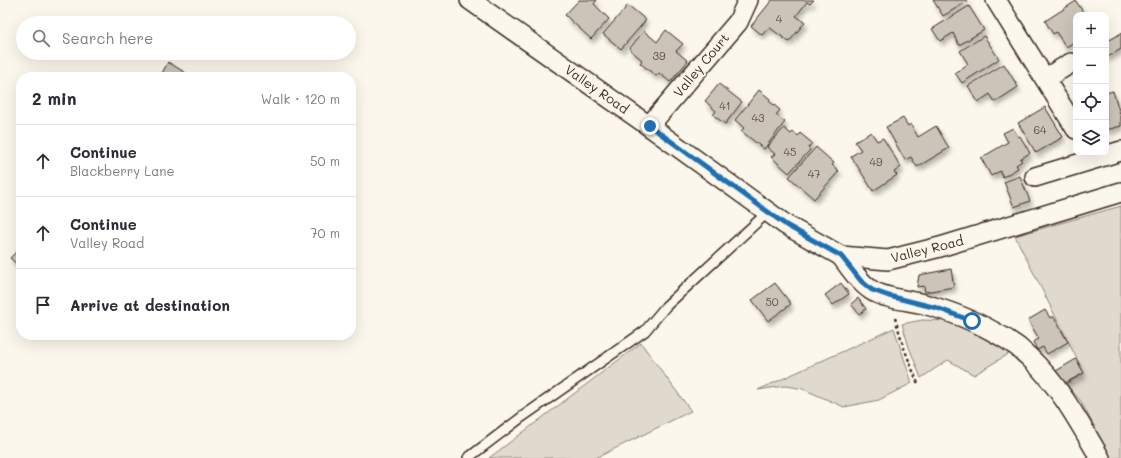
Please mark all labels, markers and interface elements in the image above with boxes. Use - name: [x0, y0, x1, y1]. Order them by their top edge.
- house number: 4: [776, 11, 783, 26]
- map controls: [1073, 12, 1109, 156]
- button: +: [1073, 12, 1109, 48]
- search box: [16, 16, 356, 60]
- icon: search: [30, 27, 52, 49]
- text: Search here: [62, 28, 153, 48]
- street label: Valley Court: [669, 29, 732, 100]
- house number: 39: [653, 48, 666, 63]
- button: −: [1073, 48, 1109, 84]
- street label: Valley Road: [562, 60, 633, 117]
- button: locate: [1073, 84, 1109, 120]
- text: 2 min: [32, 87, 77, 109]
- text: Walk · 120 m: [261, 90, 340, 107]
- house number: 41: [719, 98, 731, 113]
- house number: 43: [752, 110, 765, 125]
- route end: [641, 117, 659, 135]
- button: layers: [1073, 120, 1109, 156]
- house number: 64: [1033, 122, 1047, 137]
- text: Continue: [70, 142, 137, 162]
- house number: 45: [784, 144, 796, 159]
- icon: ahead: [32, 150, 54, 172]
- text: 50 m: [310, 152, 340, 169]
- house number: 49: [870, 154, 883, 169]
- text: Blackberry Lane: [70, 162, 175, 179]
- house number: 47: [808, 166, 820, 181]
- text: Continue: [70, 214, 137, 234]
- icon: ahead: [32, 222, 54, 244]
- text: 70 m: [310, 224, 340, 241]
- street label: Valley Road: [889, 231, 965, 266]
- text: Valley Road: [70, 234, 144, 251]
- icon: arrive: [32, 294, 54, 316]
- house number: 50: [765, 294, 779, 309]
- text: Arrive at destination: [70, 295, 230, 315]
- route start: [963, 312, 981, 330]

